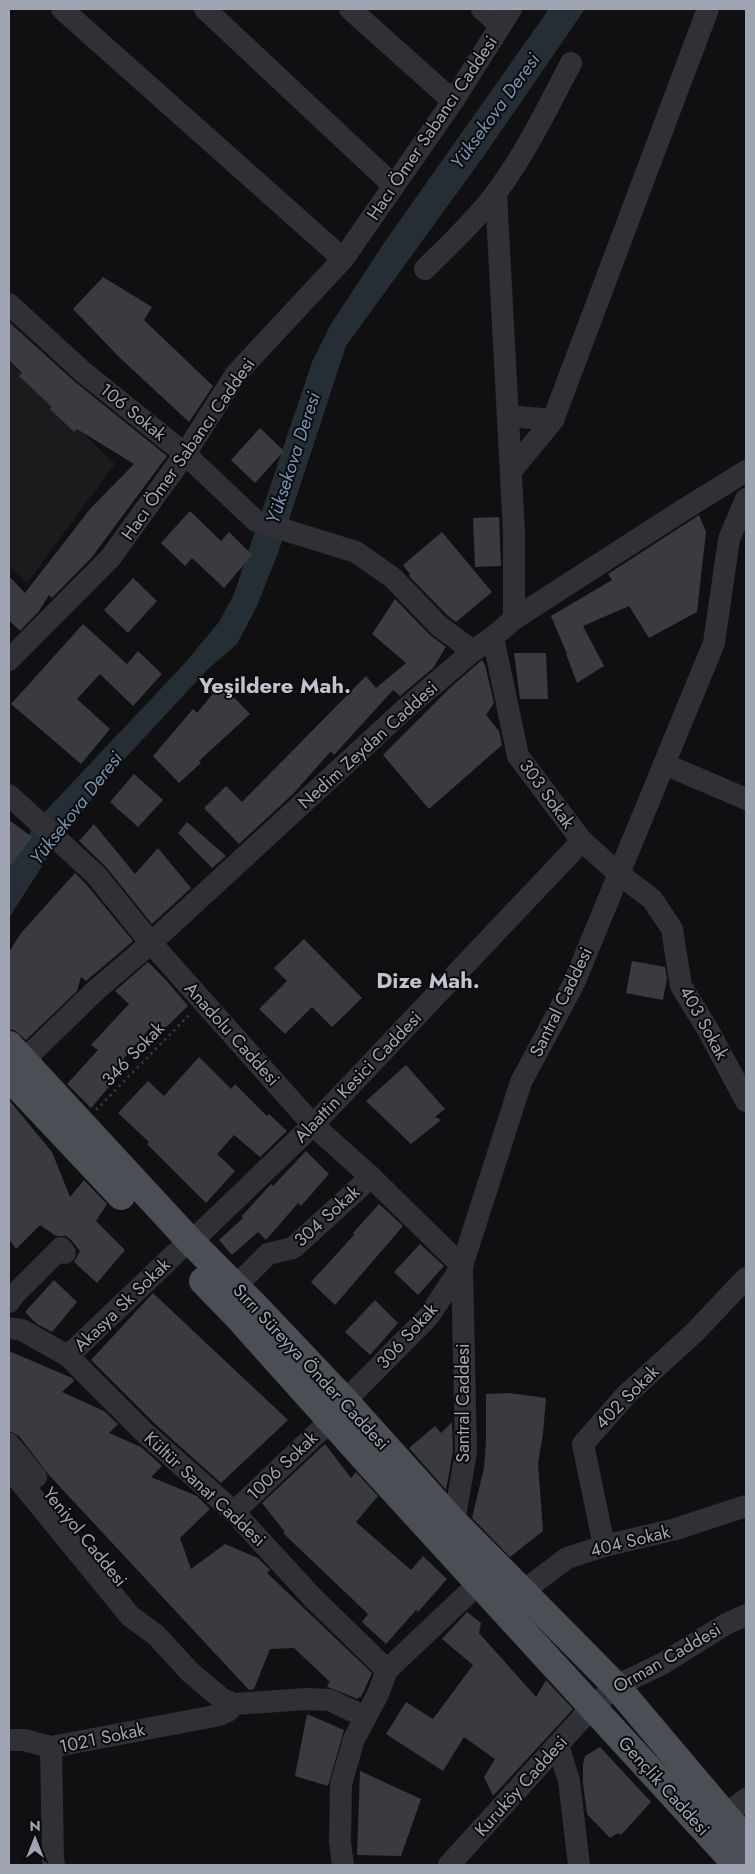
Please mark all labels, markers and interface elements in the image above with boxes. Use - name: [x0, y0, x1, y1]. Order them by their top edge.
- street label: Hacı Ömer Sabancı Caddesi: [360, 31, 504, 225]
- water label: Yüksekova Deresi: [444, 47, 547, 174]
- street label: Hacı Ömer Sabancı Caddesi: [115, 352, 261, 546]
- street label: 106 Sokak: [94, 377, 172, 447]
- water label: Yüksekova Deresi: [259, 388, 327, 527]
- district label: Yeşildere Mah.: [198, 669, 351, 701]
- street label: Nedim Zeydan Caddesi: [292, 675, 444, 815]
- water label: Yüksekova Deresi: [23, 745, 129, 870]
- street label: 303 Sokak: [513, 754, 581, 834]
- street label: Santral Caddesi: [523, 943, 599, 1061]
- district label: Dize Mah.: [376, 964, 480, 996]
- street label: Anadolu Caddesi: [178, 976, 286, 1092]
- street label: 403 Sokak: [673, 981, 735, 1065]
- street label: Alaattin Kesici Caddesi: [288, 1005, 428, 1149]
- street label: 346 Sokak: [96, 1016, 170, 1092]
- street label: 304 Sokak: [288, 1179, 366, 1253]
- street label: Akasya Sk Sokak: [68, 1252, 176, 1358]
- street label: Sırrı Süreyya Önder Caddesi: [227, 1278, 395, 1456]
- street label: 306 Sokak: [370, 1297, 444, 1375]
- street label: Santral Caddesi: [450, 1343, 476, 1463]
- street label: 402 Sokak: [589, 1359, 665, 1435]
- street label: 1006 Sokak: [241, 1425, 323, 1506]
- street label: Kültür Sanat Caddesi: [138, 1426, 272, 1552]
- street label: Yeniyol Caddesi: [37, 1482, 133, 1592]
- street label: 404 Sokak: [587, 1519, 673, 1563]
- street label: Orman Caddesi: [608, 1617, 726, 1699]
- street label: 1021 Sokak: [57, 1716, 147, 1760]
- street label: Kuruköy Caddesi: [469, 1730, 573, 1842]
- street label: Gençlik Caddesi: [612, 1730, 716, 1842]
- north arrow: [10, 1814, 60, 1864]
- text: N: [29, 1816, 41, 1836]

